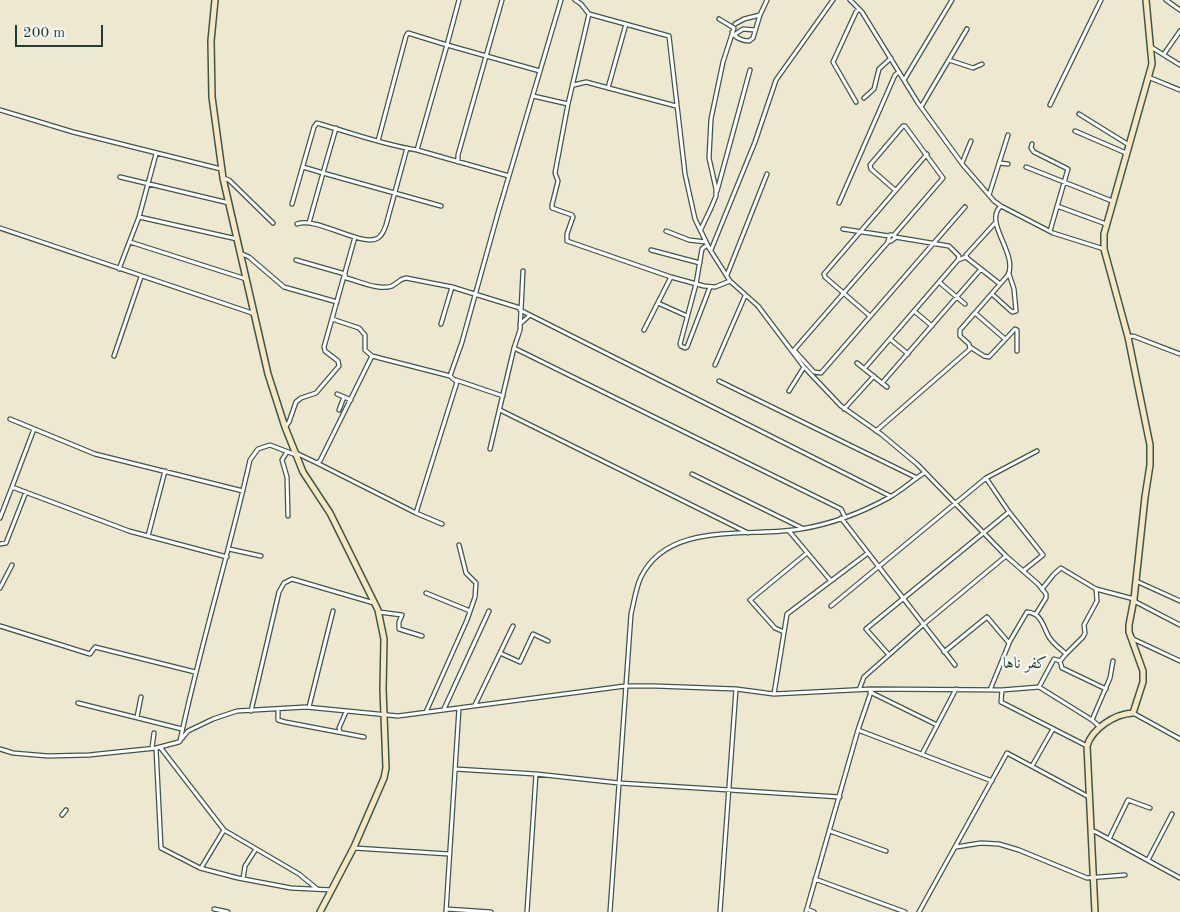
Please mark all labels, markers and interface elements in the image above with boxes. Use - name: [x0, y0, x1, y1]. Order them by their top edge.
- scale bar: [18, 15, 105, 47]
- text: 200 m: [23, 26, 65, 41]
- district label: كفر ناها: [1003, 654, 1047, 674]

